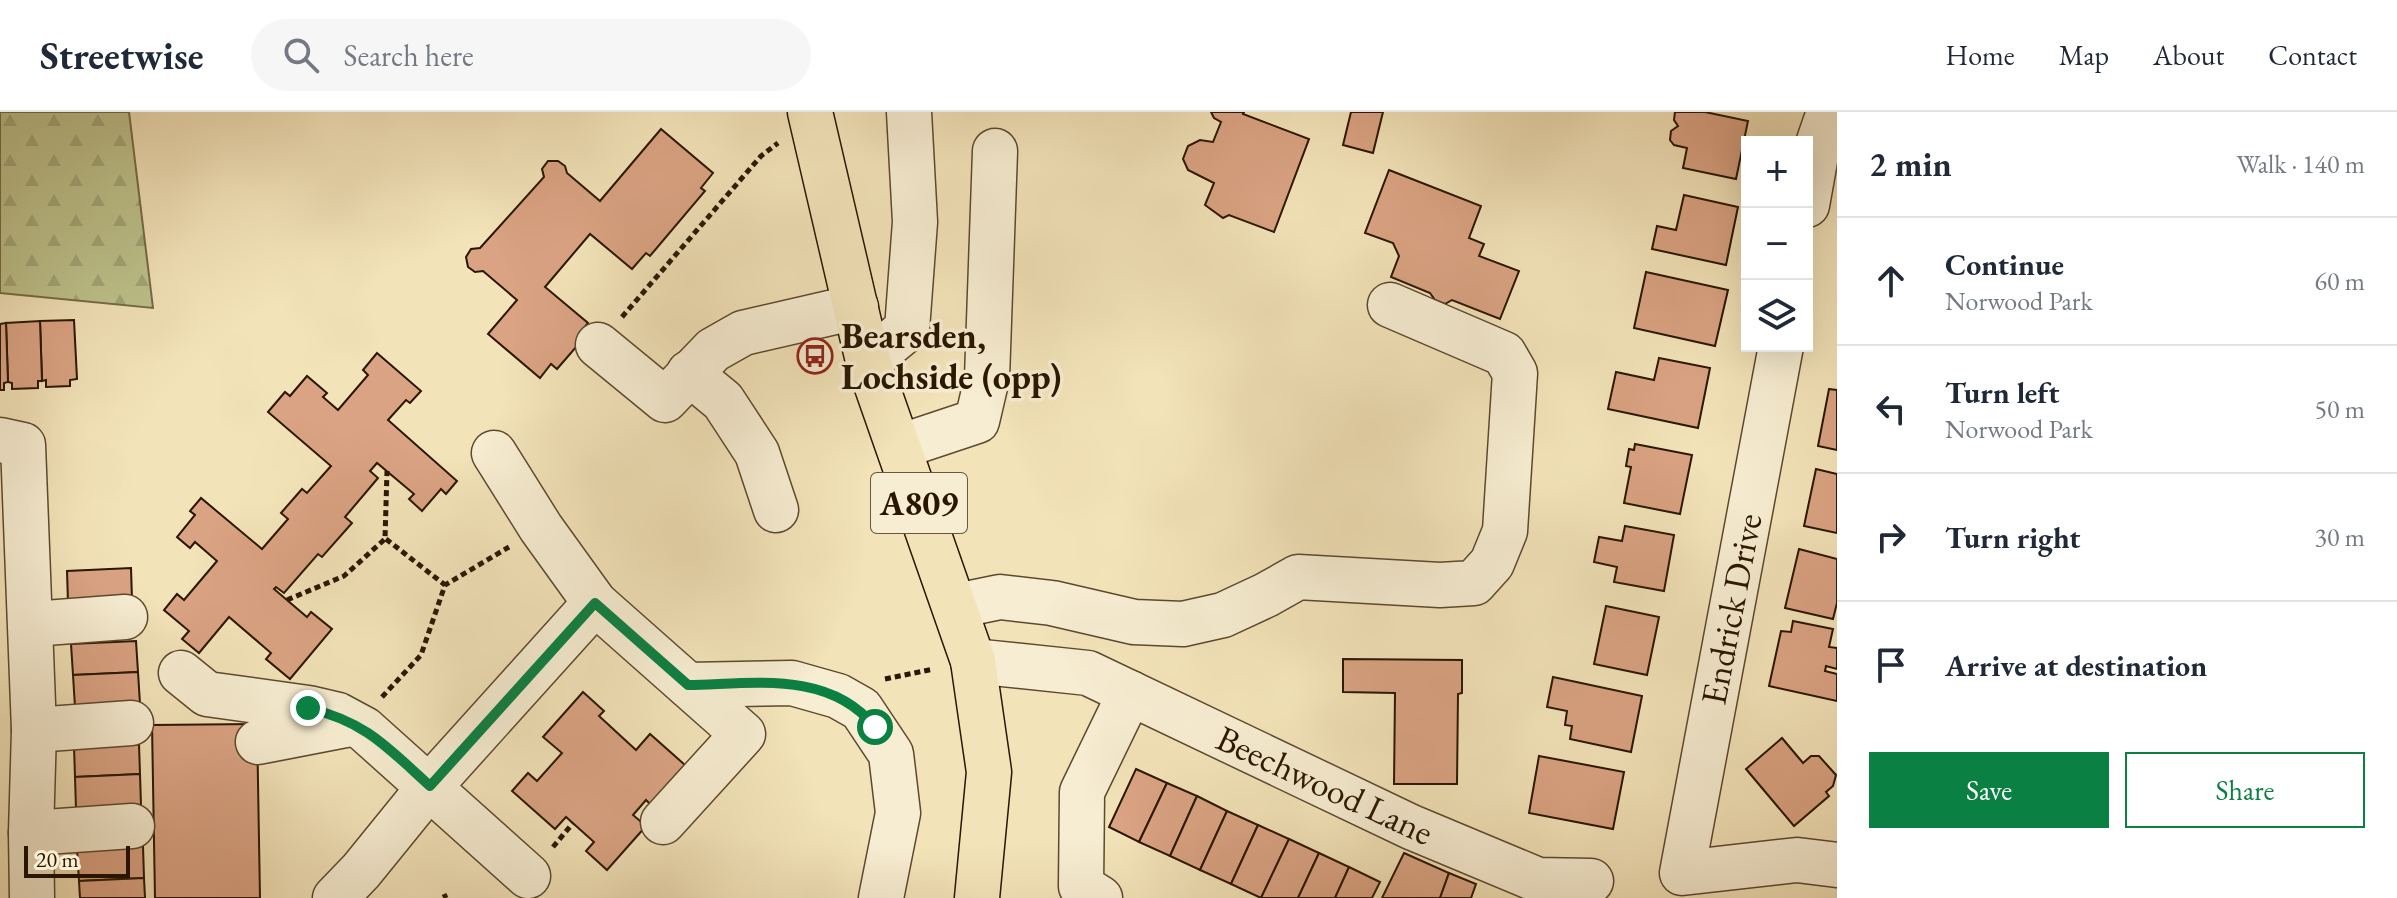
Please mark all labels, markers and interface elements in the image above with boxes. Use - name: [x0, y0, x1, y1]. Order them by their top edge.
- search box: [251, 19, 811, 91]
- text: Streetwise: [40, 31, 203, 80]
- icon: search: [279, 33, 323, 77]
- text: Search here: [343, 36, 474, 75]
- text: Home: [1945, 37, 2015, 73]
- text: Map: [2059, 37, 2109, 73]
- text: About: [2153, 37, 2224, 73]
- text: Contact: [2268, 37, 2357, 73]
- map controls: [1741, 136, 1813, 352]
- button: +: [1741, 136, 1813, 208]
- text: 2 min: [1869, 142, 1952, 186]
- text: Walk · 140 m: [2237, 147, 2365, 181]
- button: −: [1741, 208, 1813, 280]
- text: Continue: [1945, 245, 2064, 284]
- icon: ahead: [1869, 259, 1913, 303]
- text: 60 m: [2315, 264, 2365, 298]
- button: layers: [1741, 280, 1813, 352]
- text: Norwood Park: [1945, 284, 2093, 318]
- place label: Bearsden, Lochside (opp): [841, 312, 1062, 400]
- bus stop icon: Bearsden, Lochside (opp): [796, 337, 834, 375]
- text: Turn left: [1945, 373, 2059, 412]
- icon: left: [1869, 387, 1913, 431]
- text: 50 m: [2315, 392, 2365, 426]
- text: Norwood Park: [1945, 412, 2093, 446]
- road number: A809: [871, 473, 967, 533]
- street label: Endrick Drive: [1689, 509, 1773, 709]
- icon: right: [1869, 515, 1913, 559]
- text: Turn right: [1945, 518, 2081, 557]
- text: 30 m: [2315, 520, 2365, 554]
- icon: arrive: [1869, 643, 1913, 687]
- text: Arrive at destination: [1945, 646, 2207, 685]
- route end: [290, 690, 326, 726]
- route start: [857, 709, 893, 745]
- street label: Beechwood Lane: [1209, 714, 1441, 856]
- button: Save: [1869, 752, 2109, 828]
- button: Share: [2125, 752, 2365, 828]
- scale bar: [24, 842, 130, 878]
- text: 20 m: [36, 845, 79, 874]

